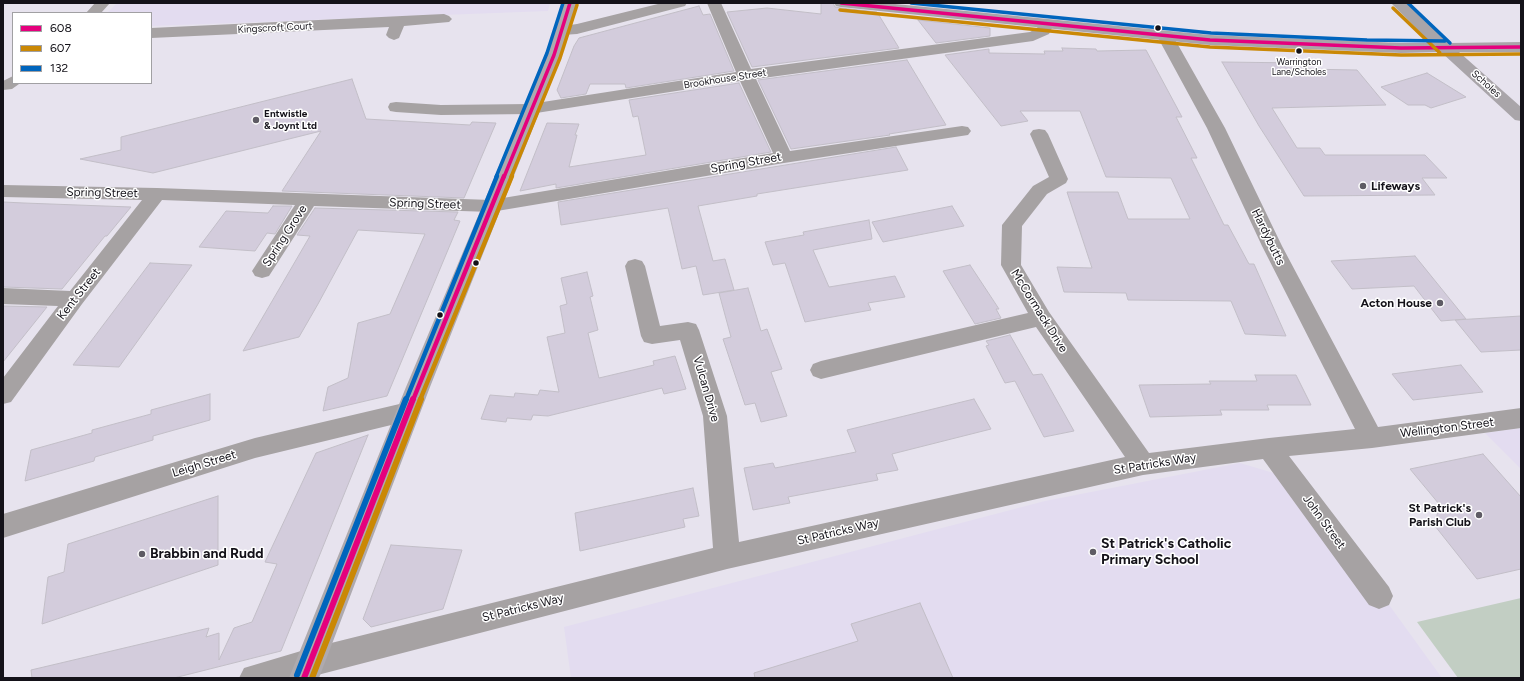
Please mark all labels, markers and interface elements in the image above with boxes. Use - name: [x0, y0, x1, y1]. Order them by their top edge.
- legend: [12, 12, 152, 84]
- street label: Kingscroft Court: [237, 20, 313, 36]
- text: 608: [50, 21, 72, 35]
- unlabelled marker: [1153, 23, 1163, 33]
- text: 607: [50, 41, 71, 55]
- marker: Warrington Lane/Scholes: [1294, 46, 1304, 56]
- place label: Warrington Lane/Scholes: [1272, 57, 1326, 78]
- text: 132: [50, 61, 68, 75]
- street label: Brookhouse Street: [683, 67, 767, 91]
- street label: Scholes: [1469, 68, 1503, 100]
- place label: Entwistle & Joynt Ltd: [264, 108, 317, 132]
- marker: Entwistle & Joynt Ltd: [251, 115, 261, 125]
- street label: Spring Street: [709, 150, 783, 176]
- place label: Lifeways: [1371, 179, 1420, 193]
- marker: Lifeways: [1358, 181, 1368, 191]
- street label: Spring Street: [66, 185, 138, 201]
- street label: Spring Street: [389, 196, 461, 212]
- street label: Spring Grove: [260, 202, 310, 270]
- street label: Hardybutts: [1248, 206, 1288, 268]
- unlabelled marker: [471, 258, 481, 268]
- street label: Kent Street: [54, 265, 104, 323]
- street label: McCormack Drive: [1008, 267, 1070, 355]
- place label: Acton House: [1361, 296, 1432, 310]
- marker: Acton House: [1435, 298, 1445, 308]
- unlabelled marker: [435, 310, 445, 320]
- street label: Vulcan Drive: [690, 355, 722, 423]
- street label: Wellington Street: [1399, 415, 1495, 441]
- street label: Leigh Street: [170, 447, 238, 481]
- street label: St Patricks Way: [1113, 450, 1197, 478]
- street label: John Street: [1300, 492, 1348, 552]
- place label: St Patrick's Parish Club: [1408, 501, 1471, 529]
- marker: St Patrick's Parish Club: [1474, 510, 1484, 520]
- street label: St Patricks Way: [796, 516, 880, 548]
- place label: St Patrick's Catholic Primary School: [1101, 536, 1231, 568]
- place label: Brabbin and Rudd: [150, 546, 264, 562]
- marker: St Patrick's Catholic Primary School: [1088, 547, 1098, 557]
- marker: Brabbin and Rudd: [137, 549, 147, 559]
- street label: St Patricks Way: [481, 591, 565, 625]

